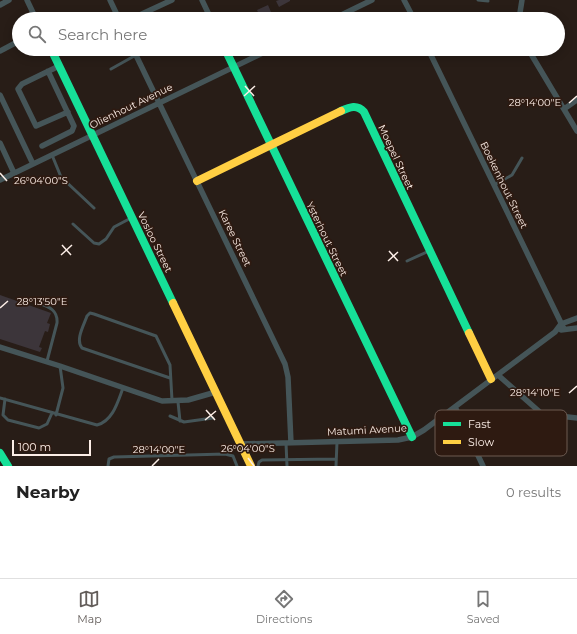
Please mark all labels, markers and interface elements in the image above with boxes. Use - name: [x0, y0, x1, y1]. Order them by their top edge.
- search box: [12, 12, 565, 56]
- icon: search: [26, 23, 48, 45]
- text: Search here: [58, 25, 147, 44]
- street label: Olienhout Avenue: [87, 80, 175, 132]
- text: 28°14'00"E: [509, 96, 562, 109]
- street label: Moepel Street: [375, 122, 417, 192]
- street label: Boekenhout Street: [477, 139, 531, 231]
- text: 26°04'00"S: [14, 174, 68, 187]
- street label: Ysterhout Street: [303, 200, 351, 278]
- street label: Karee Street: [216, 207, 254, 269]
- street label: Vosloo Street: [135, 210, 175, 274]
- text: 28°13'50"E: [17, 295, 68, 308]
- text: 28°14'10"E: [510, 386, 560, 399]
- legend: [435, 410, 567, 456]
- text: Fast: [468, 417, 492, 431]
- street label: Matumi Avenue: [327, 421, 407, 439]
- text: Slow: [468, 435, 494, 449]
- scale bar: [12, 438, 91, 457]
- text: 100 m: [18, 440, 51, 454]
- text: 26°04'00"S: [221, 442, 275, 455]
- text: 28°14'00"E: [133, 443, 186, 456]
- text: Nearby: [16, 482, 80, 502]
- text: 0 results: [506, 484, 561, 500]
- tab: Map: [77, 588, 102, 626]
- tab: Directions: [256, 588, 312, 626]
- tab: Saved: [467, 588, 500, 626]

